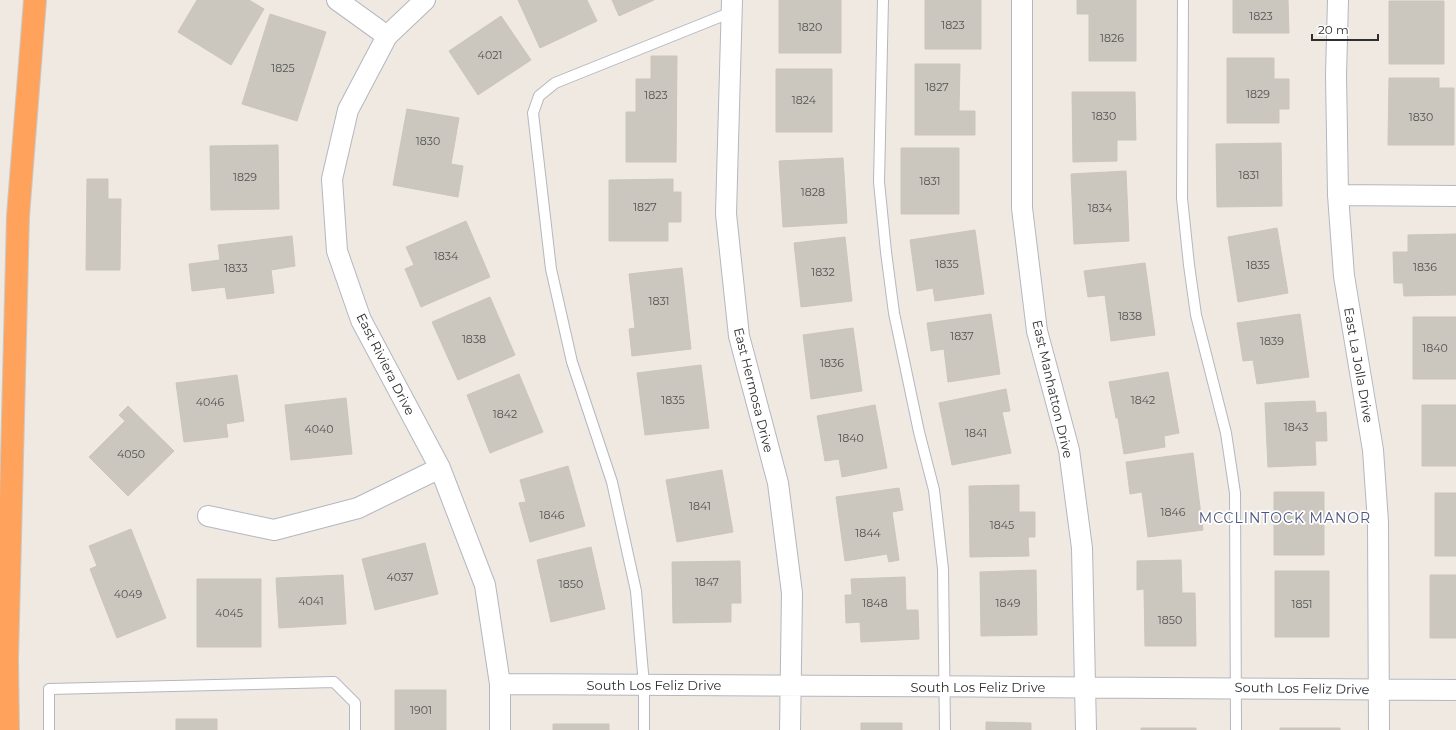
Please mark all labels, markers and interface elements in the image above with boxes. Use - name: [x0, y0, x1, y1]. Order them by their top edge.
- house number: 1823: [1249, 9, 1273, 23]
- scale bar: [1312, 16, 1378, 42]
- house number: 1823: [941, 18, 965, 32]
- house number: 1820: [798, 20, 822, 34]
- text: 20 m: [1318, 22, 1349, 37]
- house number: 1826: [1100, 31, 1124, 45]
- house number: 4021: [478, 48, 502, 62]
- house number: 1825: [271, 61, 295, 75]
- house number: 1827: [925, 80, 949, 94]
- house number: 1829: [1246, 87, 1270, 101]
- house number: 1823: [644, 88, 668, 102]
- house number: 1824: [792, 93, 817, 107]
- house number: 1830: [1092, 109, 1116, 123]
- house number: 1830: [1409, 110, 1433, 124]
- house number: 1830: [416, 134, 440, 148]
- house number: 1831: [1238, 168, 1260, 182]
- house number: 1829: [233, 170, 257, 184]
- house number: 1831: [919, 174, 941, 188]
- house number: 1828: [801, 185, 825, 199]
- house number: 1827: [633, 200, 657, 214]
- house number: 1834: [1088, 201, 1113, 215]
- house number: 1834: [434, 249, 459, 263]
- house number: 1835: [935, 257, 959, 271]
- house number: 1835: [1246, 258, 1270, 272]
- house number: 1836: [1413, 260, 1437, 274]
- house number: 1833: [224, 261, 248, 275]
- house number: 1832: [811, 265, 835, 279]
- house number: 1831: [648, 294, 670, 308]
- street label: East La Jolla Drive: [1341, 306, 1377, 424]
- house number: 1838: [1118, 309, 1142, 323]
- street label: East Riviera Drive: [353, 310, 419, 418]
- street label: East Manhatton Drive: [1029, 318, 1077, 460]
- street label: East Hermosa Drive: [731, 326, 777, 454]
- house number: 1837: [950, 329, 974, 343]
- house number: 1838: [462, 332, 486, 346]
- house number: 1839: [1260, 334, 1284, 348]
- house number: 1840: [1422, 341, 1448, 355]
- house number: 1836: [820, 356, 844, 370]
- house number: 1835: [661, 393, 685, 407]
- house number: 1842: [1131, 393, 1155, 407]
- house number: 4046: [196, 395, 225, 409]
- house number: 1842: [493, 407, 517, 421]
- house number: 1843: [1284, 420, 1308, 434]
- house number: 4040: [304, 422, 334, 436]
- house number: 1841: [965, 426, 987, 440]
- house number: 1840: [838, 431, 864, 445]
- house number: 4050: [117, 447, 145, 461]
- house number: 1841: [689, 499, 711, 513]
- house number: 1846: [1161, 505, 1186, 519]
- house number: 1846: [540, 508, 565, 522]
- district label: MCCLINTOCK MANOR: [1199, 509, 1371, 527]
- house number: 1845: [990, 518, 1014, 532]
- house number: 1844: [855, 526, 881, 540]
- house number: 4037: [387, 570, 414, 584]
- house number: 1847: [695, 575, 719, 589]
- house number: 1850: [559, 577, 583, 591]
- house number: 4049: [114, 587, 143, 601]
- house number: 4041: [298, 594, 324, 608]
- house number: 1848: [862, 596, 888, 610]
- house number: 1849: [996, 596, 1021, 610]
- house number: 1851: [1291, 597, 1313, 611]
- house number: 4045: [215, 606, 243, 620]
- house number: 1850: [1158, 613, 1182, 627]
- street label: South Los Feliz Drive: [587, 677, 722, 693]
- street label: South Los Feliz Drive: [911, 679, 1046, 695]
- street label: South Los Feliz Drive: [1234, 679, 1370, 697]
- house number: 1901: [410, 703, 432, 717]

